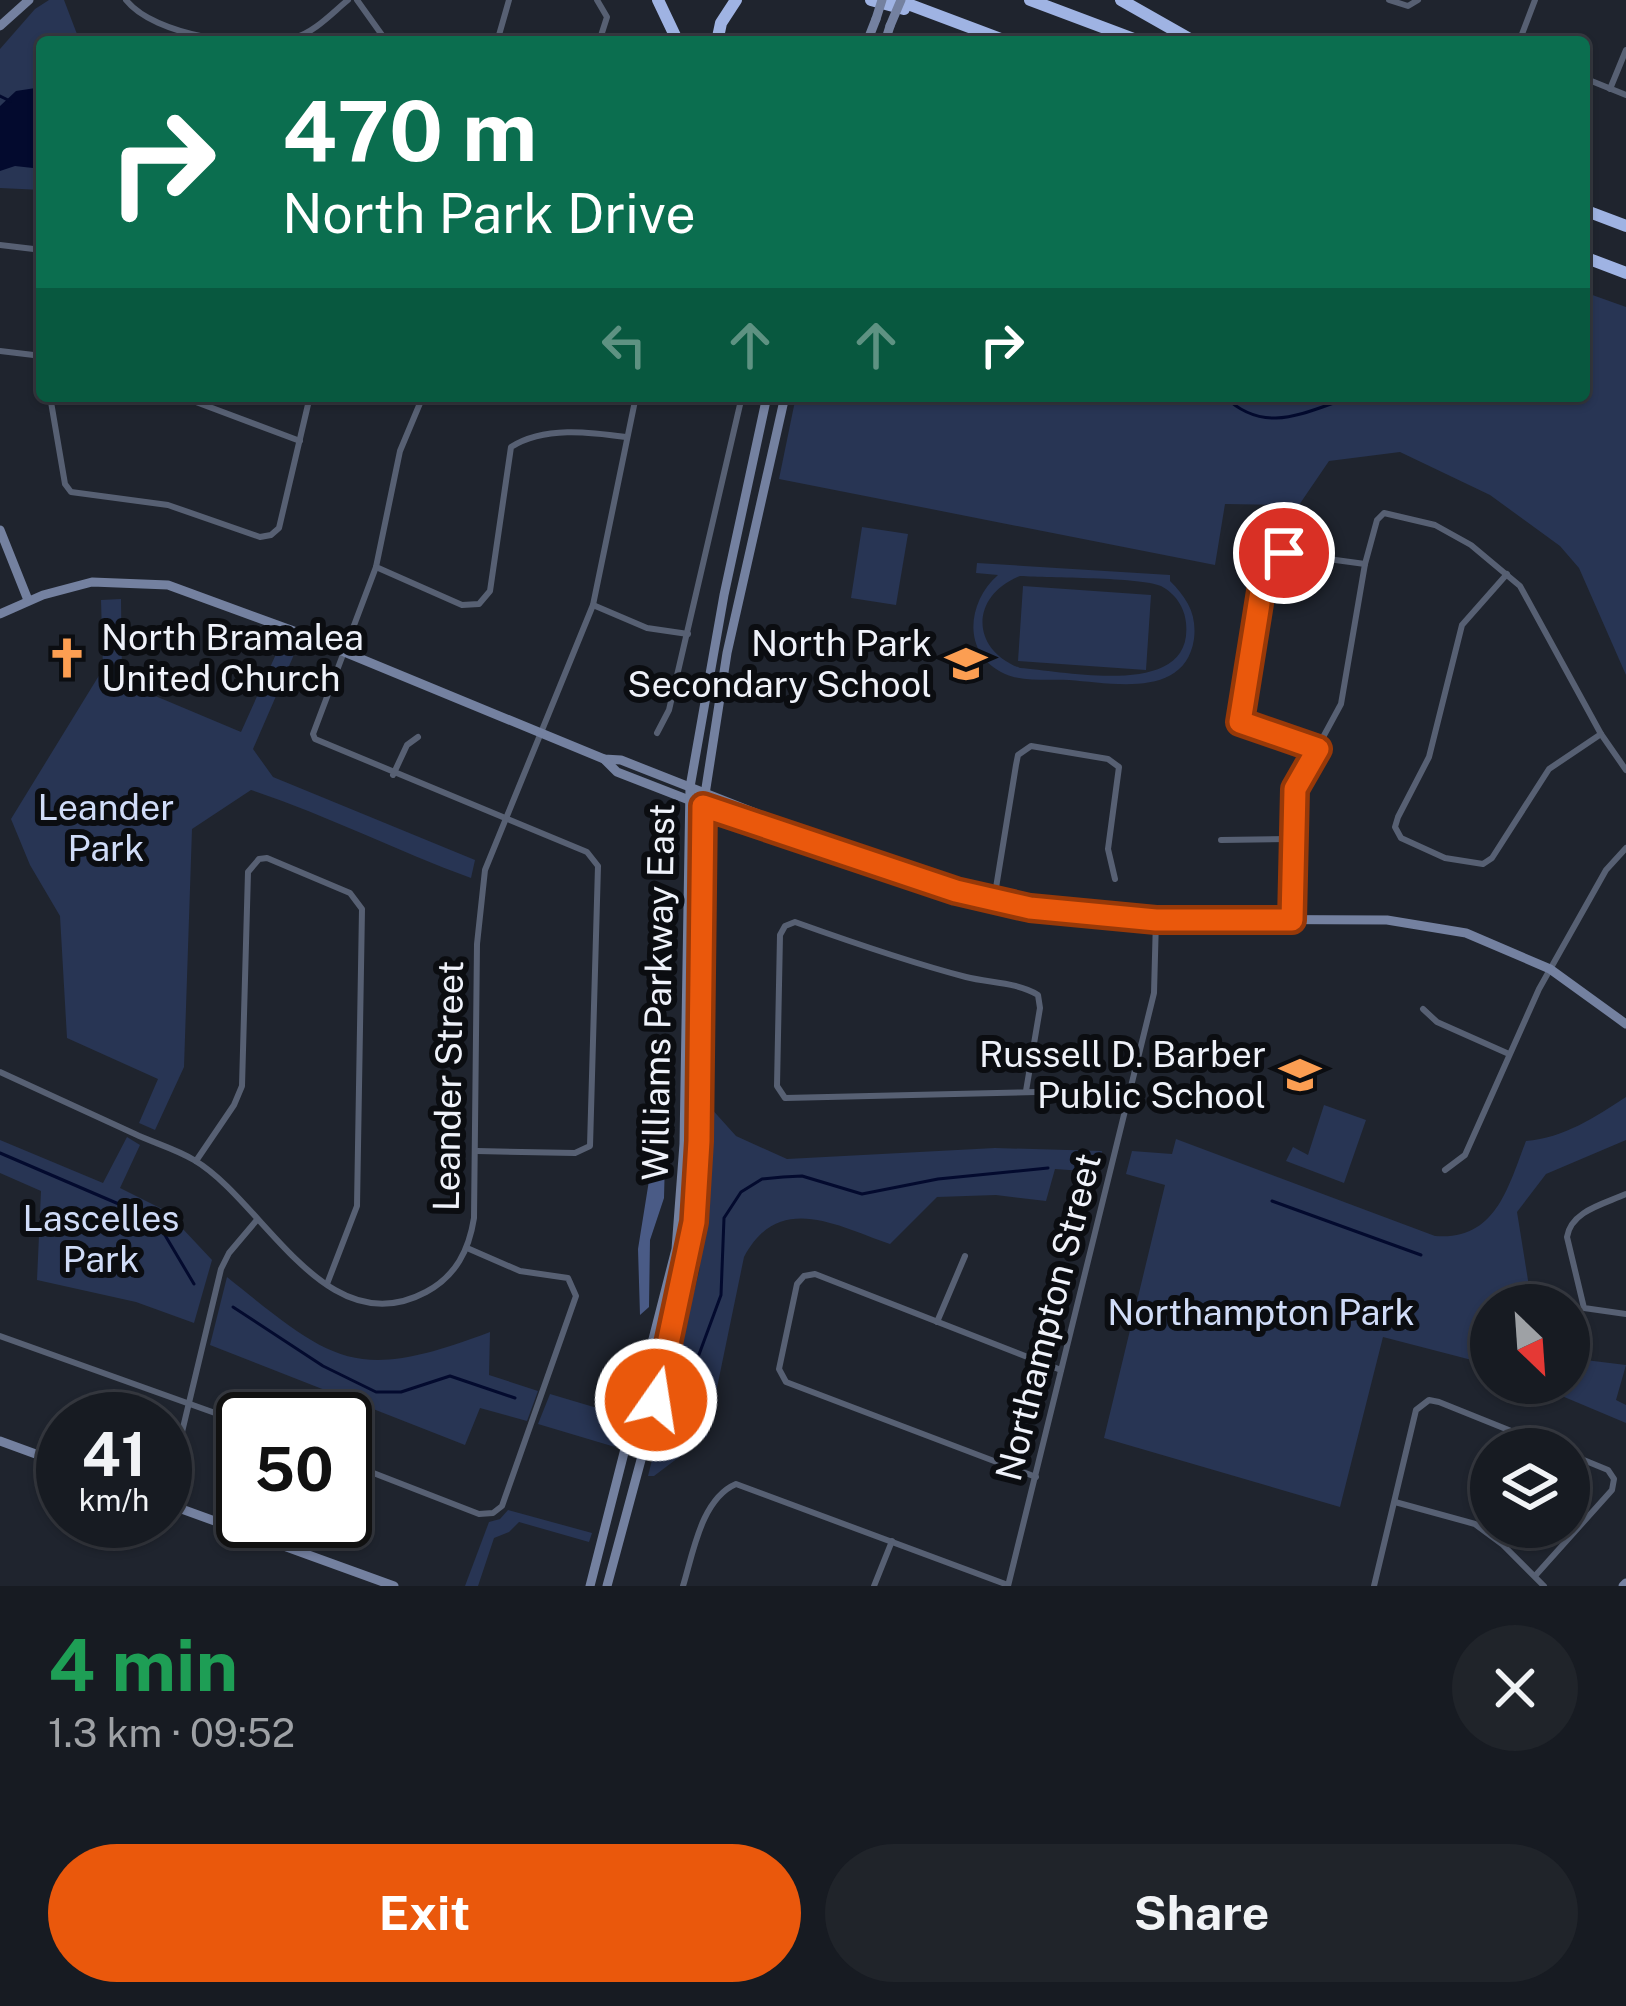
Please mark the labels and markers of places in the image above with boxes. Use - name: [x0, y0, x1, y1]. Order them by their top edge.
- pin: [1233, 502, 1335, 604]
- place label: North Bramalea United Church: [101, 616, 364, 699]
- place label: North Park Secondary School: [627, 622, 932, 705]
- church icon: North Bramalea United Church: [44, 635, 90, 681]
- school or university icon: North Park Secondary School: [943, 641, 989, 687]
- place label: Russell D. Barber Public School: [979, 1033, 1266, 1116]
- school or university icon: Russell D. Barber Public School: [1277, 1052, 1323, 1098]

